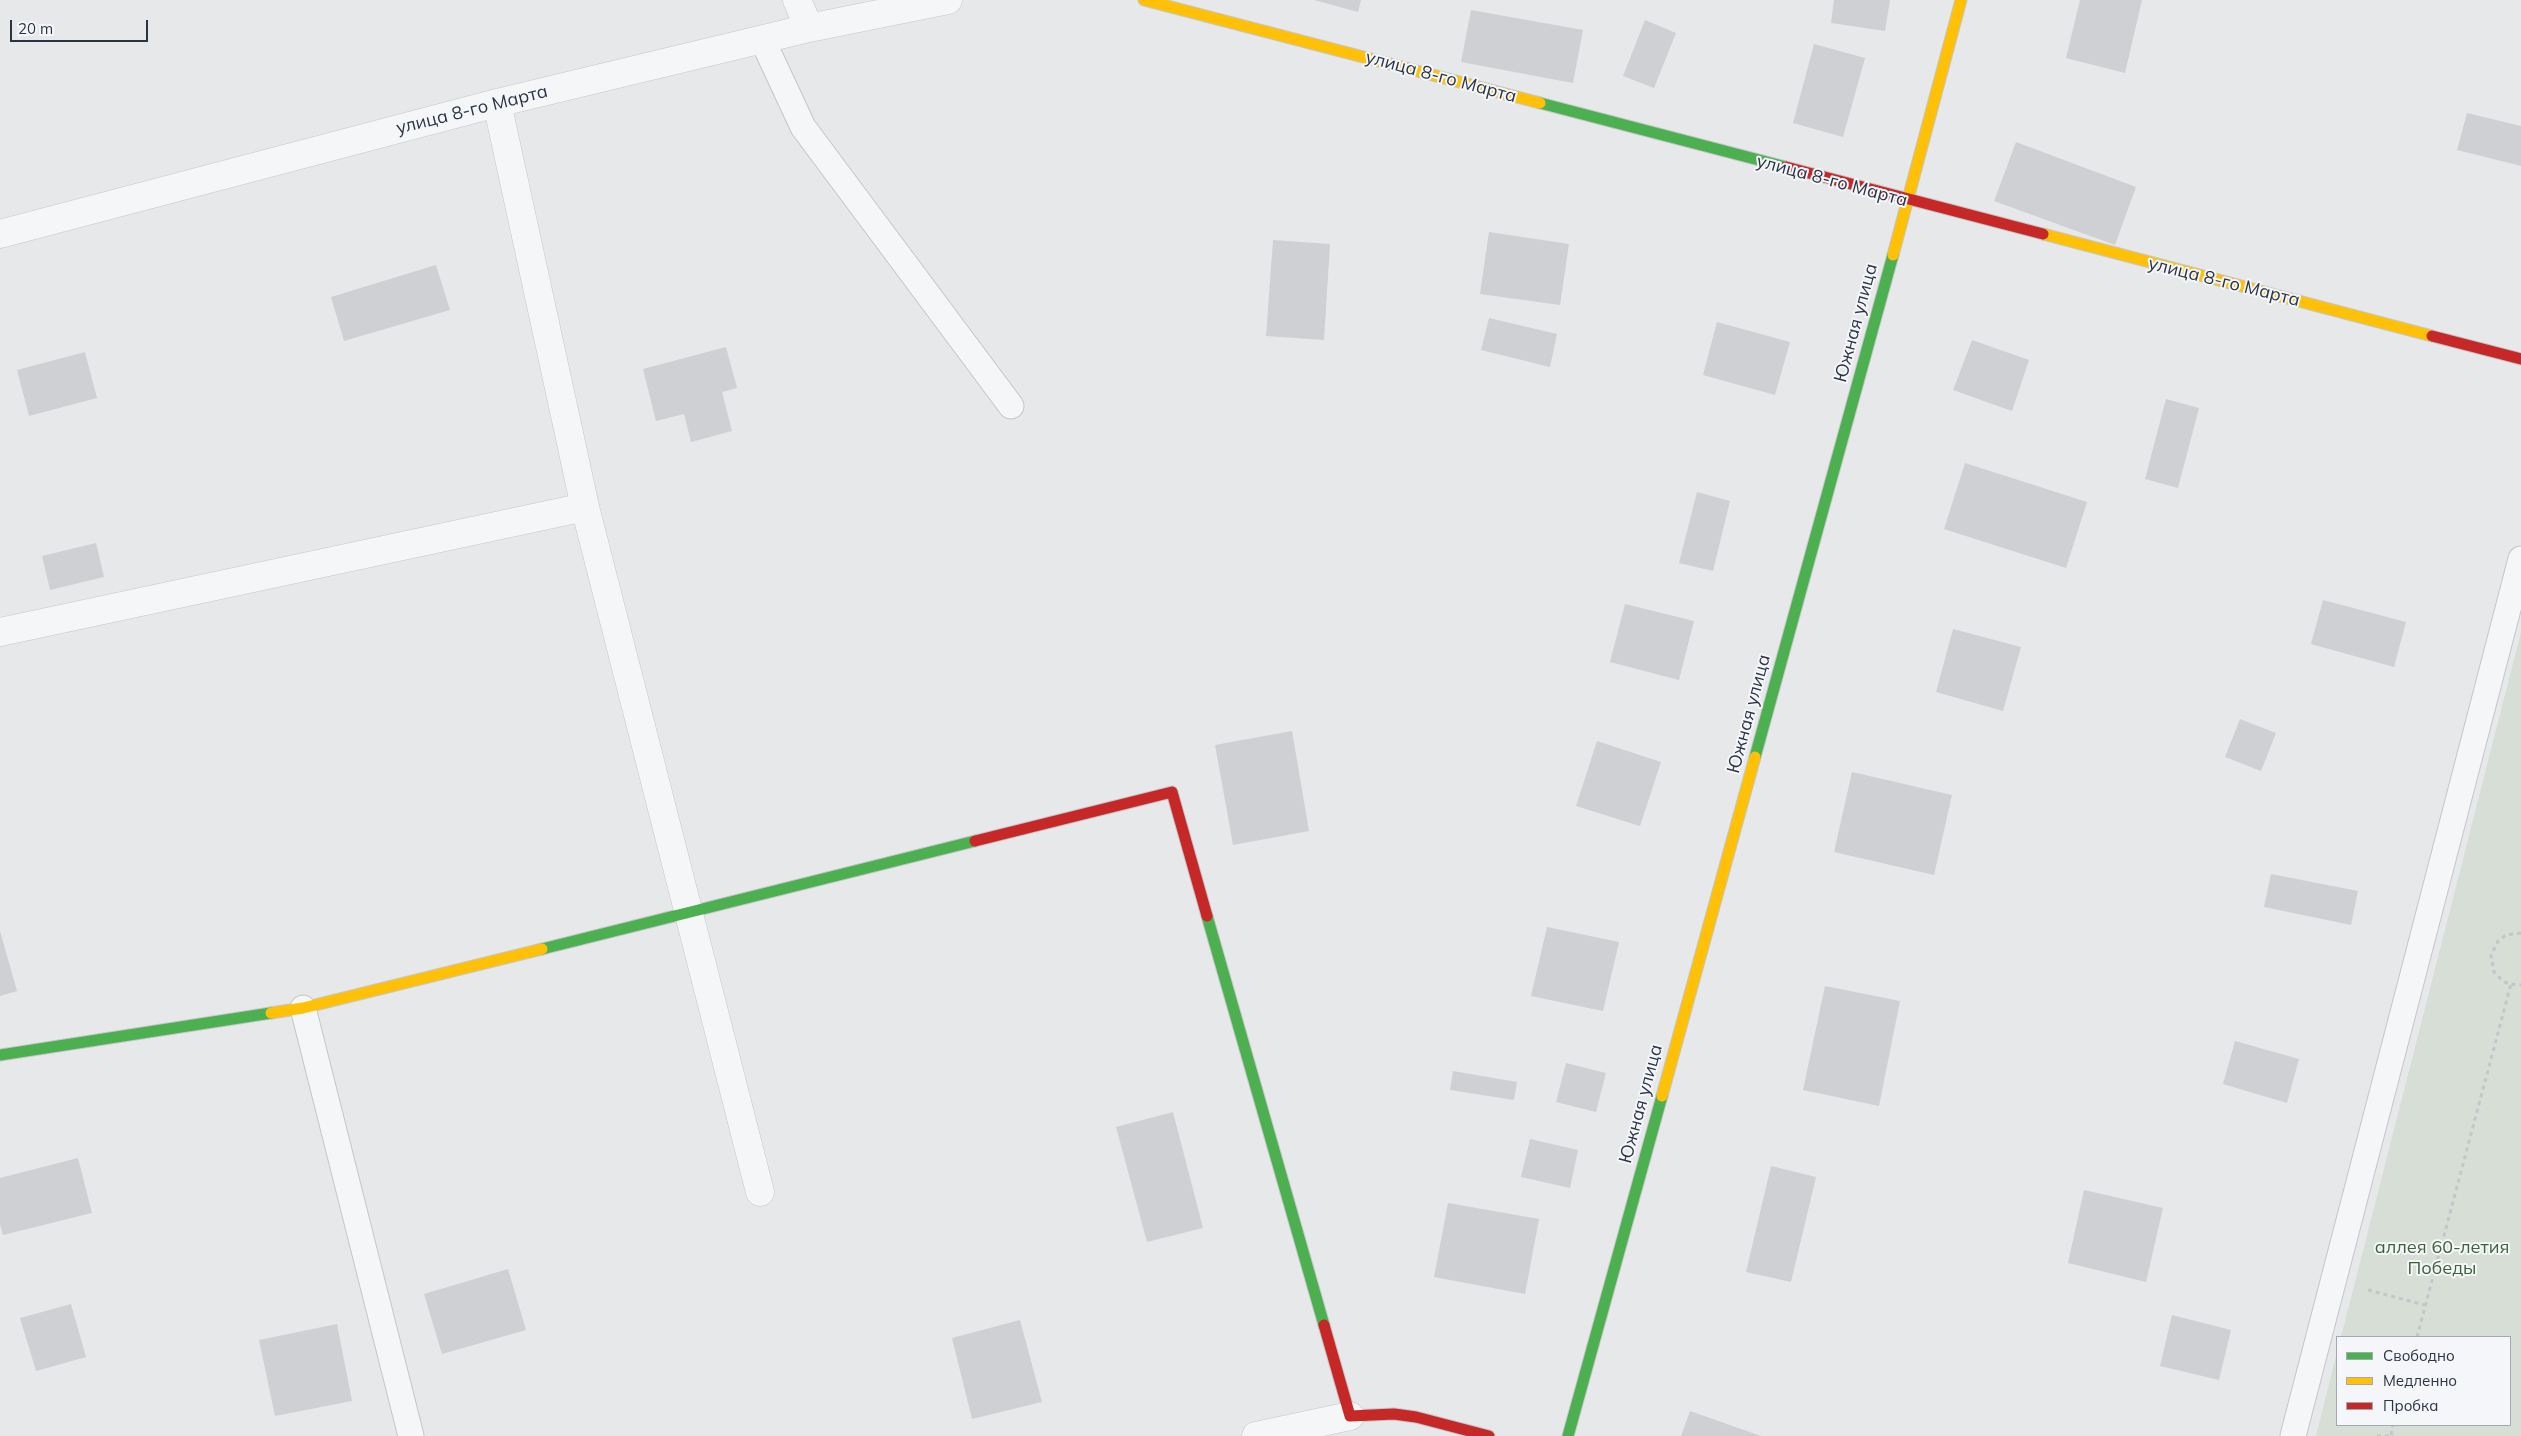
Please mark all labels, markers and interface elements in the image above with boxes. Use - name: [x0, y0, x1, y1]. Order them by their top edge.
- scale bar: [12, 10, 150, 42]
- text: 20 m: [18, 19, 53, 38]
- street label: улица 8-го Марта: [1363, 46, 1519, 108]
- street label: улица 8-го Марта: [394, 81, 550, 139]
- street label: улица 8-го Марта: [1754, 150, 1910, 212]
- street label: улица 8-го Марта: [2146, 253, 2302, 311]
- street label: Южная улица: [1830, 261, 1882, 385]
- street label: Южная улица: [1723, 652, 1775, 776]
- street label: Южная улица: [1615, 1042, 1667, 1166]
- park label: аллея 60-летия Победы: [2375, 1237, 2509, 1280]
- legend: [2336, 1336, 2511, 1426]
- text: Свободно: [2383, 1346, 2455, 1365]
- text: Медленно: [2383, 1371, 2457, 1390]
- text: Пробка: [2383, 1396, 2438, 1415]

